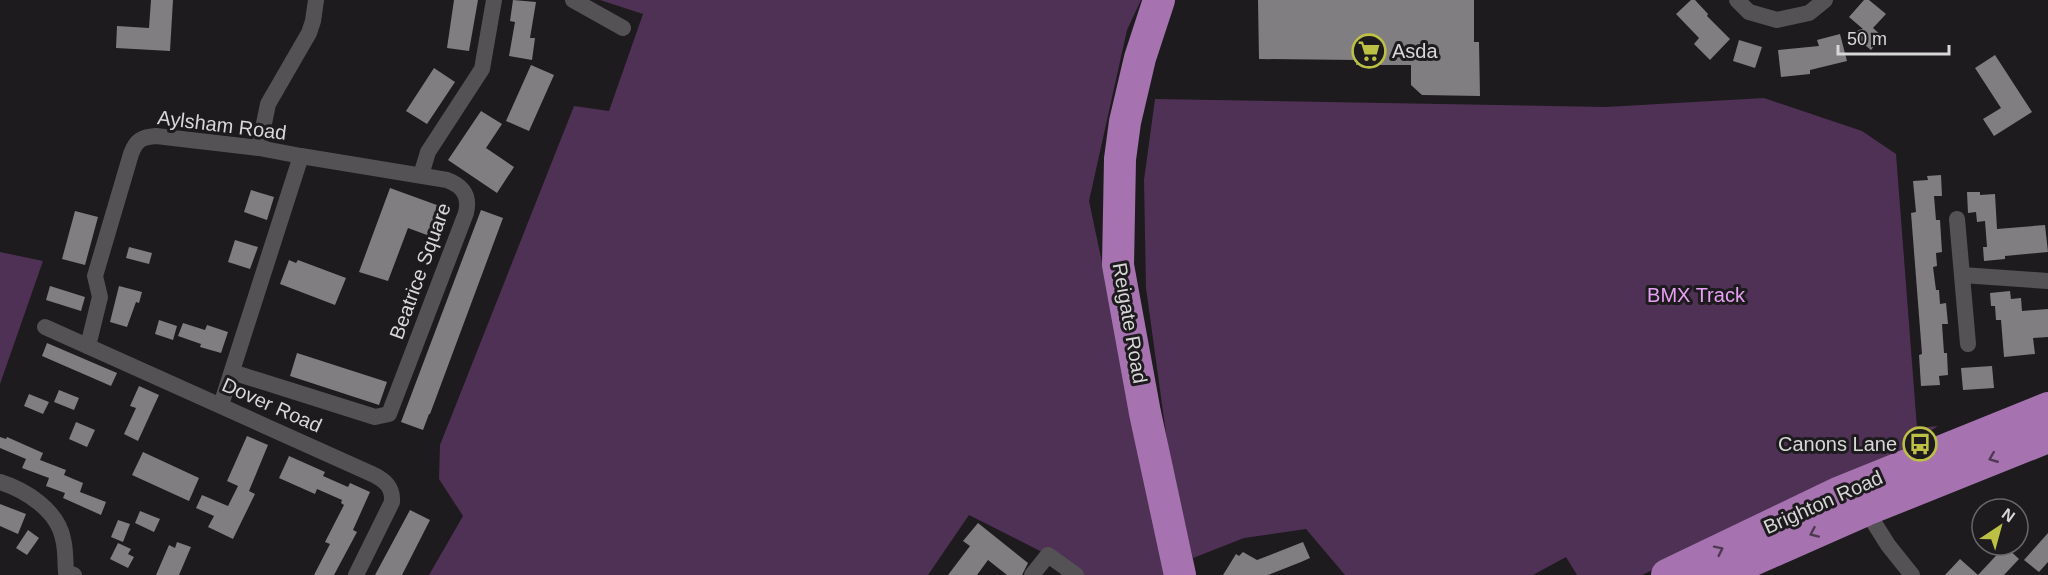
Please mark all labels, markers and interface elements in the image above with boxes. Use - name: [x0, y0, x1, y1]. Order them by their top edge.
- scale bar: [1838, 18, 1949, 56]
- text: 50 m: [1847, 29, 1887, 49]
- supermarket icon: Asda: [1351, 33, 1387, 69]
- place label: Asda: [1392, 40, 1438, 62]
- street label: Aylsham Road: [156, 106, 288, 144]
- street label: Beatrice Square: [385, 200, 455, 342]
- street label: Reigate Road: [1109, 261, 1151, 385]
- park label: BMX Track: [1647, 284, 1746, 306]
- street label: Dover Road: [219, 373, 325, 437]
- bus stop icon: Canons Lane: [1902, 426, 1938, 462]
- place label: Canons Lane: [1778, 433, 1897, 455]
- one-way arrow: [1989, 451, 2000, 463]
- street label: Brighton Road: [1760, 466, 1886, 538]
- north arrow: [1970, 497, 2030, 557]
- text: N: [1999, 505, 2018, 526]
- one-way arrow: [1809, 526, 1820, 538]
- one-way arrow: [1713, 545, 1724, 557]

